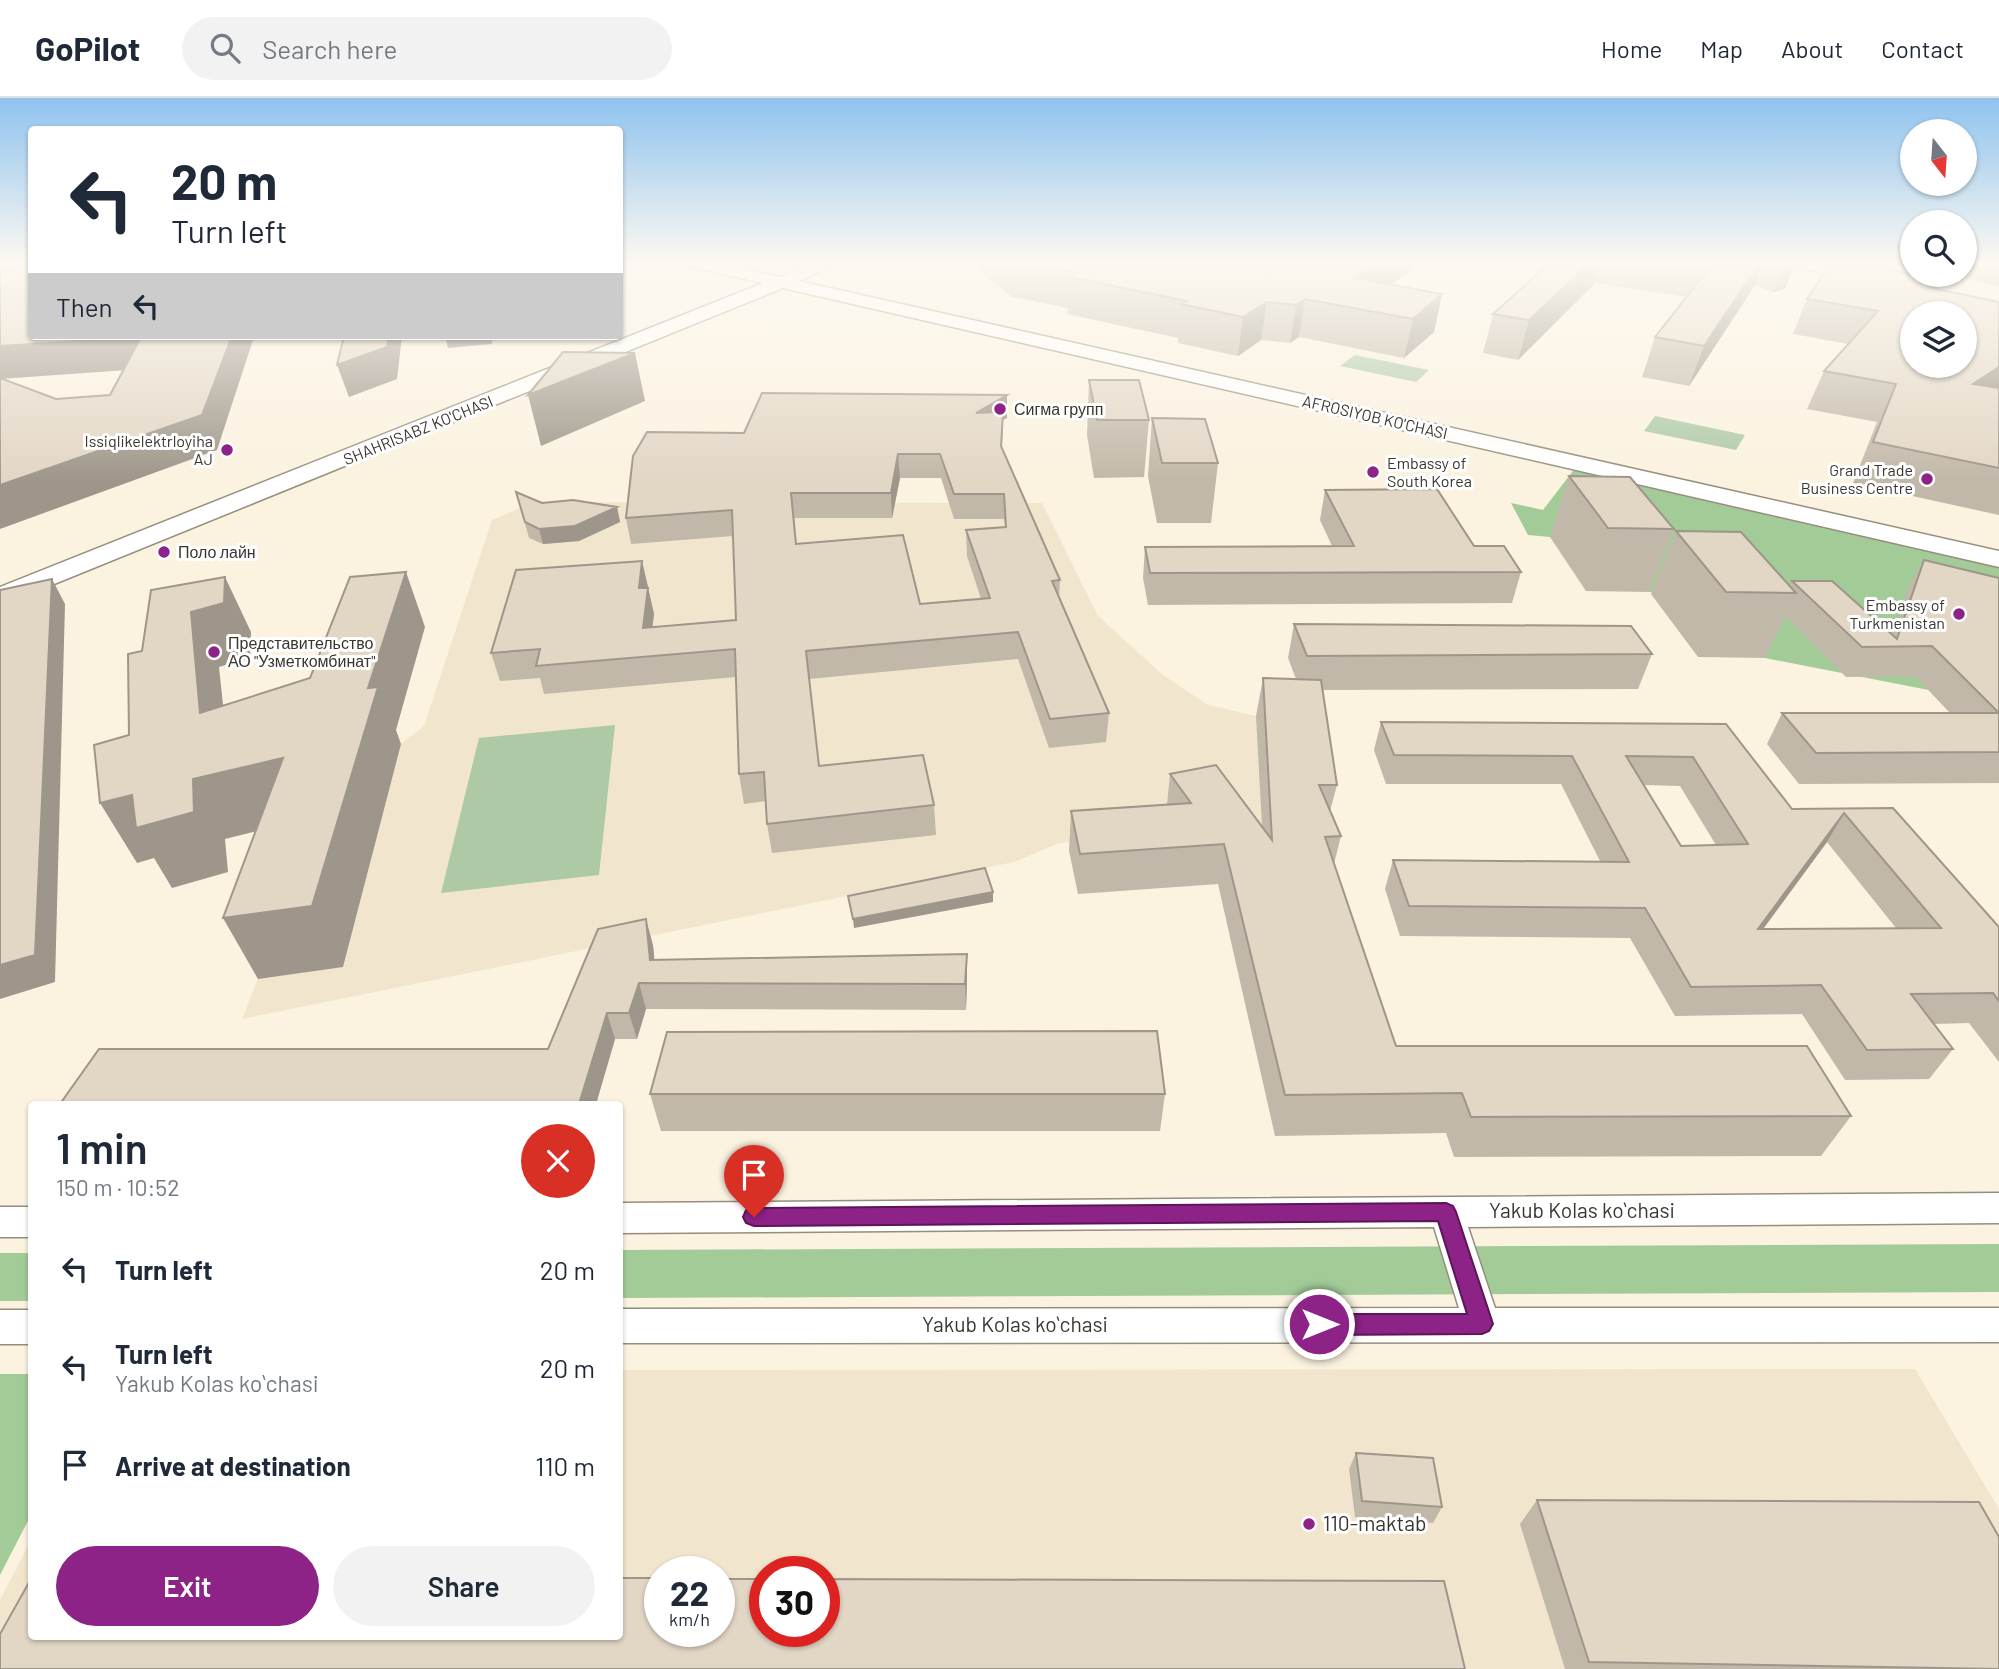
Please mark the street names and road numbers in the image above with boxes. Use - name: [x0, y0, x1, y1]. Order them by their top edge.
- street label: SHAHRISABZ KO'CHASI: [340, 391, 495, 468]
- street label: AFROSIYOB KO'CHASI: [1301, 391, 1450, 442]
- street label: Yakub Kolas koʻchasi: [1489, 1197, 1675, 1222]
- street label: Yakub Kolas koʻchasi: [922, 1311, 1108, 1336]

